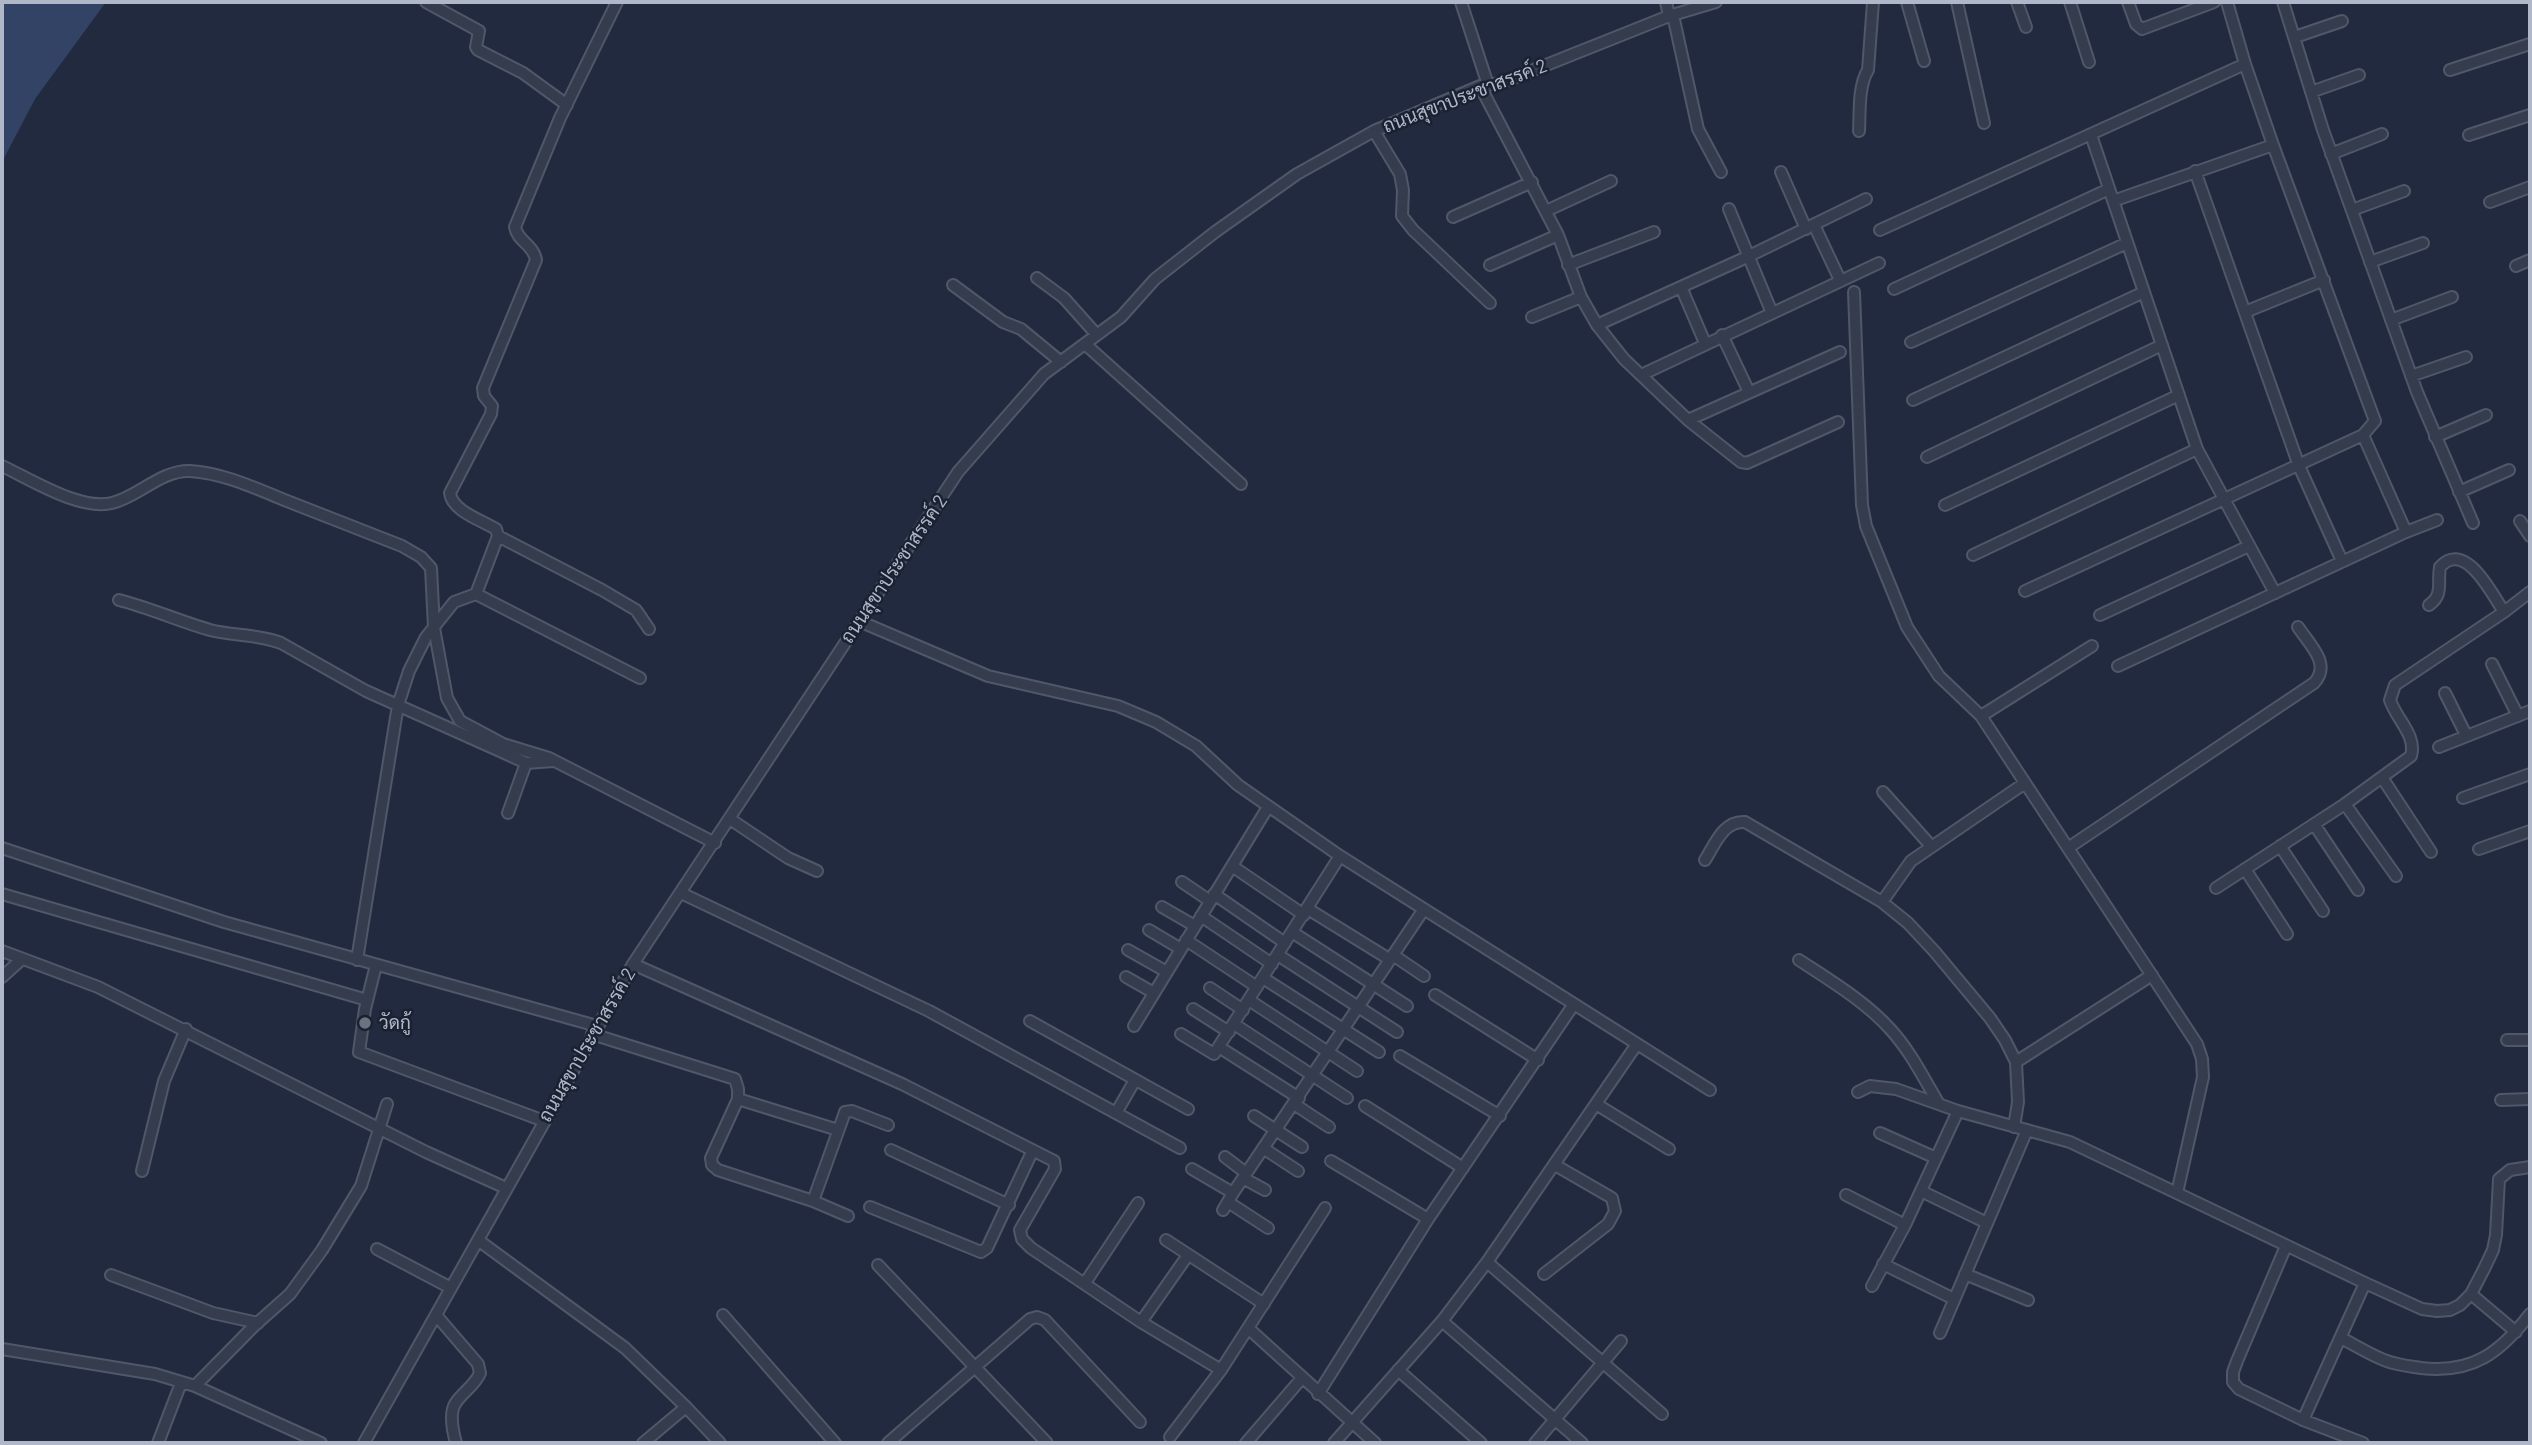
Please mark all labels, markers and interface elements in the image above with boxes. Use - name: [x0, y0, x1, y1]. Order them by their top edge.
- street label: ถนนสุขาประชาสรรค์ 2: [1380, 54, 1550, 138]
- street label: ถนนสุขาประชาสรรค์ 2: [836, 490, 952, 648]
- street label: ถนนสุขาประชาสรรค์ 2: [534, 964, 640, 1126]
- place label: วัดกู้: [379, 1012, 411, 1034]
- marker: วัดกู้: [357, 1015, 373, 1031]

